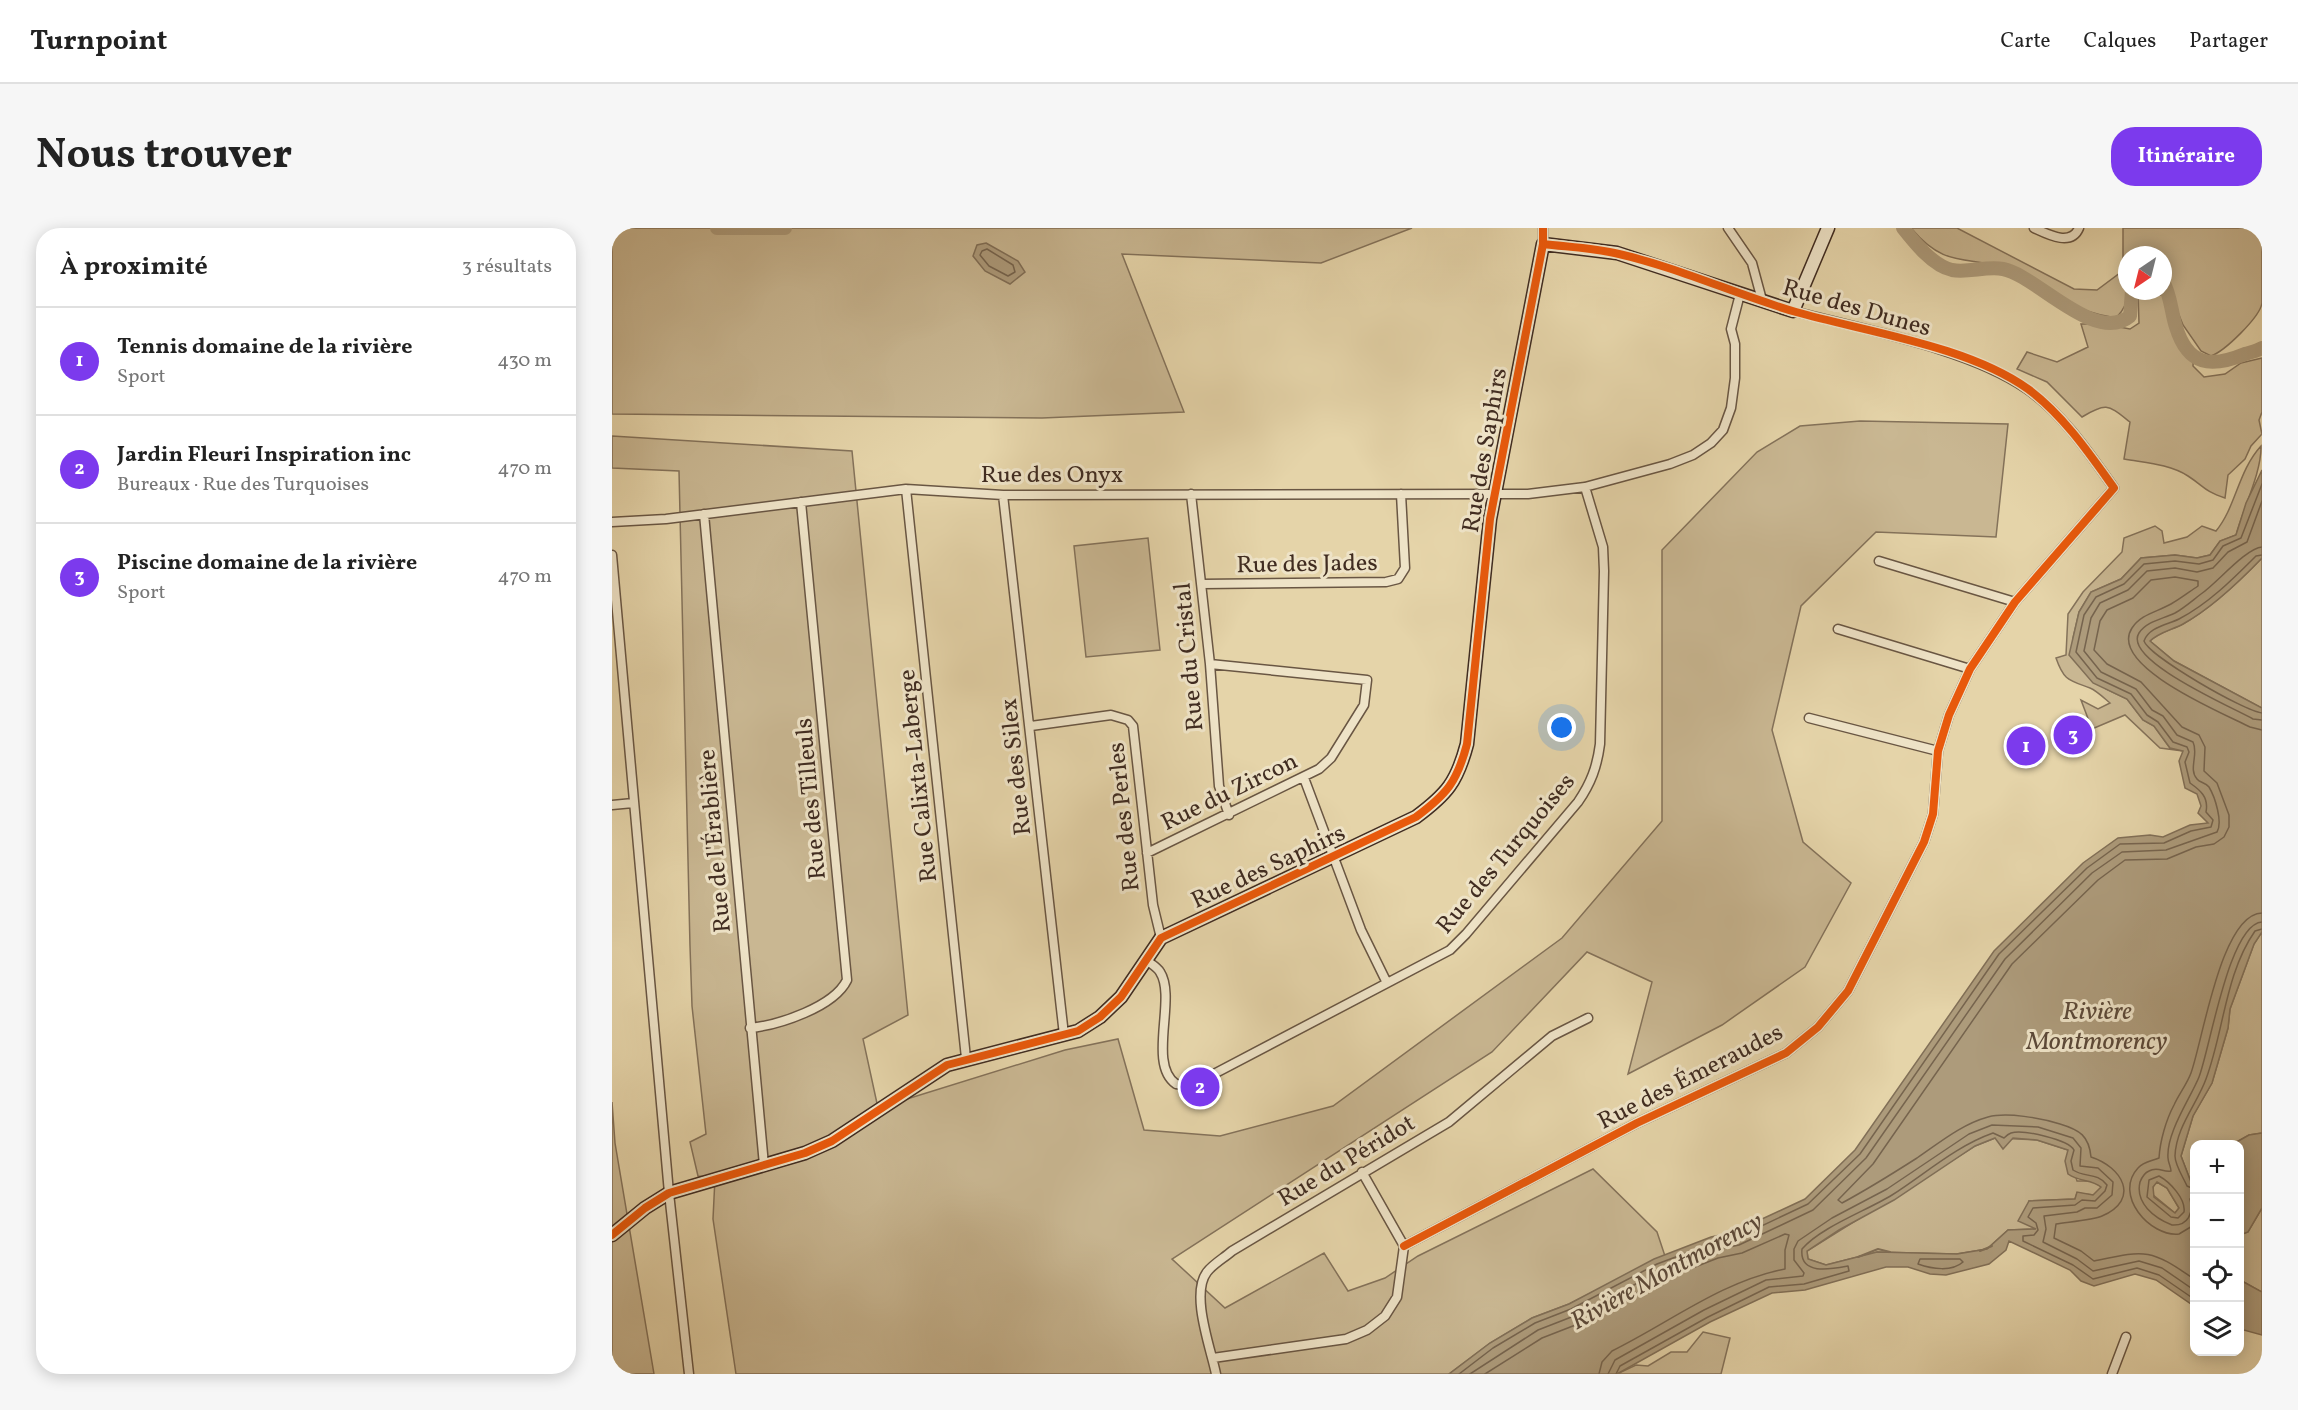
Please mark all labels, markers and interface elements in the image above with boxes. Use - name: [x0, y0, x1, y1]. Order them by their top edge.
- text: Turnpoint: [30, 22, 167, 61]
- text: Carte: [2000, 27, 2051, 56]
- text: Calques: [2084, 27, 2156, 56]
- text: Partager: [2189, 27, 2268, 56]
- text: Nous trouver: [36, 127, 292, 186]
- button: Itinéraire: [2111, 127, 2262, 186]
- north arrow: [2118, 246, 2172, 300]
- text: À proximité: [60, 249, 208, 285]
- text: 3 résultats: [462, 253, 552, 281]
- street label: Rue des Dunes: [1778, 271, 1935, 346]
- text: Tennis domaine de la rivière: [117, 332, 413, 363]
- text: 1: [75, 347, 84, 375]
- text: 430 m: [497, 347, 552, 375]
- text: Sport: [117, 363, 166, 391]
- street label: Rue des Saphirs: [1455, 365, 1517, 535]
- text: Jardin Fleuri Inspiration inc: [117, 440, 411, 471]
- text: 2: [74, 455, 85, 483]
- text: 470 m: [497, 455, 552, 483]
- street label: Rue des Onyx: [981, 459, 1123, 493]
- text: Bureaux · Rue des Turquoises: [117, 471, 369, 499]
- street label: Rue des Jades: [1236, 547, 1378, 583]
- text: Piscine domaine de la rivière: [117, 548, 417, 579]
- text: 3: [74, 563, 85, 591]
- text: 470 m: [497, 563, 552, 591]
- text: Sport: [117, 579, 166, 607]
- street label: Rue du Cristal: [1167, 581, 1213, 732]
- street label: Rue Calixta-Laberge: [891, 668, 947, 884]
- street label: Rue des Silex: [993, 697, 1041, 837]
- pin: 3: [2054, 712, 2092, 758]
- your location: [1547, 713, 1576, 742]
- street label: Rue des Tilleuls: [788, 717, 836, 881]
- pin: 1: [2006, 724, 2046, 768]
- street label: Rue des Perles: [1100, 741, 1150, 893]
- street label: Rue du Zircon: [1156, 745, 1304, 841]
- street label: Rue de l'Érablière: [691, 748, 741, 934]
- street label: Rue des Turquoises: [1429, 767, 1584, 942]
- street label: Rue des Saphirs: [1186, 817, 1352, 918]
- water label: Rivière Montmorency: [2025, 994, 2168, 1060]
- street label: Rue des Émeraudes: [1592, 1016, 1789, 1139]
- pin: 2: [1180, 1064, 1220, 1110]
- street label: Rue du Péridot: [1272, 1107, 1422, 1216]
- map controls: [2190, 1140, 2244, 1356]
- button: +: [2190, 1140, 2244, 1194]
- button: −: [2190, 1194, 2244, 1248]
- water label: Rivière Montmorency: [1564, 1204, 1770, 1340]
- button: locate: [2190, 1248, 2244, 1302]
- button: layers: [2190, 1302, 2244, 1356]

